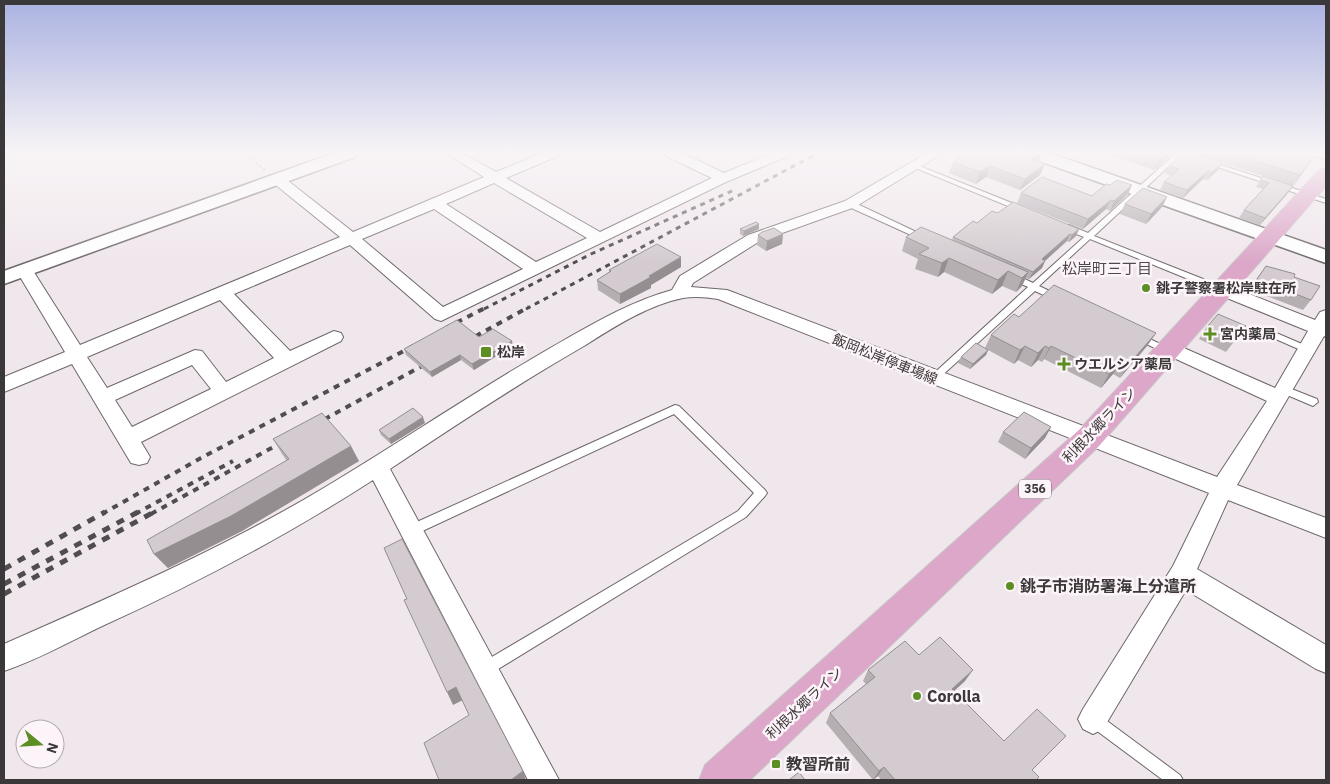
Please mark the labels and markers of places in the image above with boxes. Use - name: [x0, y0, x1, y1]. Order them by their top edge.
- place label: 銚子警察署松岸駐在所: [1156, 279, 1296, 297]
- marker: 銚子警察署松岸駐在所: [1140, 282, 1152, 294]
- place label: 宮内薬局: [1220, 325, 1276, 343]
- marker: 宮内薬局: [1204, 328, 1216, 340]
- place label: 松岸: [497, 343, 525, 361]
- marker: 松岸: [479, 345, 493, 359]
- place label: ウエルシア薬局: [1074, 355, 1172, 373]
- marker: ウエルシア薬局: [1058, 358, 1070, 370]
- place label: 銚子市消防署海上分遣所: [1020, 576, 1196, 596]
- marker: 銚子市消防署海上分遣所: [1004, 580, 1016, 592]
- place label: Corolla: [927, 686, 981, 706]
- marker: Corolla: [911, 690, 923, 702]
- place label: 教習所前: [786, 754, 850, 774]
- marker: 教習所前: [770, 758, 782, 770]

